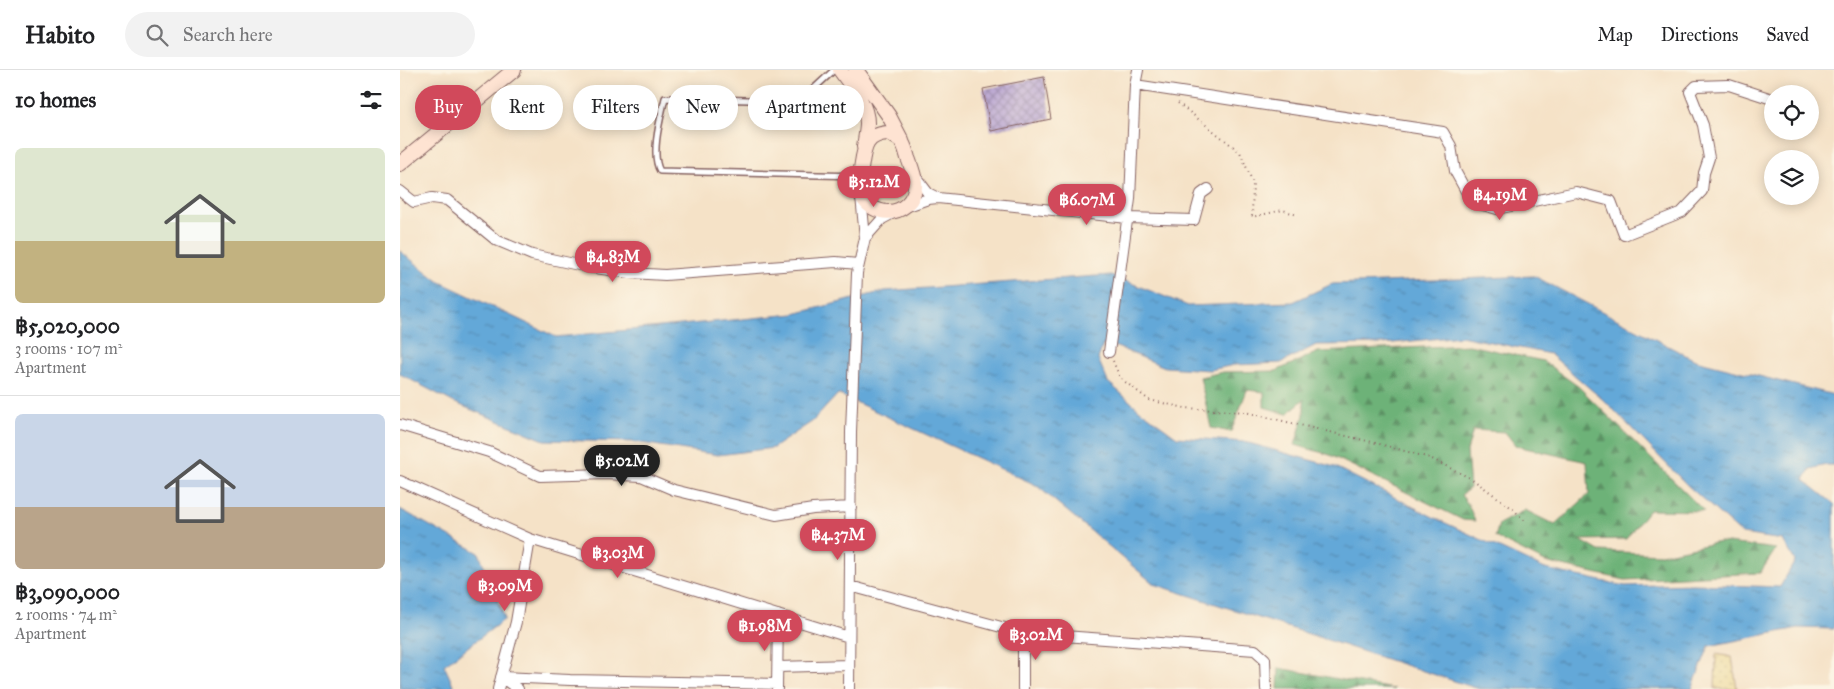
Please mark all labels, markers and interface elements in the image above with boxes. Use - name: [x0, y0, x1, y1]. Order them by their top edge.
- search box: [125, 12, 475, 57]
- text: Habito: [25, 20, 95, 50]
- icon: search: [143, 21, 171, 49]
- text: Search here: [183, 23, 273, 46]
- text: Map: [1597, 24, 1633, 46]
- text: Directions: [1661, 24, 1738, 46]
- text: Saved: [1766, 24, 1809, 46]
- chip: Buy: [415, 85, 481, 130]
- chip: Rent: [491, 85, 563, 130]
- chip: Filters: [573, 85, 658, 130]
- chip: New: [668, 85, 738, 130]
- chip: Apartment: [748, 85, 864, 130]
- map controls: [1764, 85, 1819, 205]
- button: locate: [1764, 85, 1819, 140]
- icon: filters: [357, 86, 385, 114]
- text: 10 homes: [15, 87, 96, 113]
- button: layers: [1764, 150, 1819, 205]
- pin: ฿5.12M: [833, 166, 915, 208]
- text: ฿5.12M: [848, 172, 900, 191]
- pin: ฿4.19M: [1459, 178, 1541, 221]
- icon: home: [155, 181, 245, 271]
- pin: ฿6.07M: [1046, 184, 1128, 226]
- text: ฿4.19M: [1473, 185, 1527, 204]
- text: ฿6.07M: [1059, 190, 1115, 209]
- pin: ฿4.83M: [572, 240, 654, 283]
- text: ฿4.83M: [586, 247, 640, 266]
- text: ฿5,020,000: [15, 313, 120, 339]
- text: 3 rooms · 107 m²: [15, 339, 122, 358]
- text: Apartment: [15, 358, 87, 377]
- pin: ฿5.02M: [581, 444, 663, 487]
- icon: home: [155, 446, 245, 536]
- text: ฿5.02M: [595, 451, 649, 470]
- pin: ฿4.37M: [797, 518, 879, 561]
- text: ฿4.37M: [811, 525, 865, 544]
- pin: ฿3.03M: [577, 536, 659, 579]
- text: ฿3.03M: [592, 543, 644, 562]
- pin: ฿3.09M: [464, 570, 546, 612]
- text: ฿3.09M: [478, 576, 532, 595]
- text: ฿3,090,000: [15, 579, 120, 605]
- text: 2 rooms · 74 m²: [15, 605, 117, 624]
- pin: ฿1.98M: [724, 610, 806, 652]
- text: ฿1.98M: [738, 616, 792, 635]
- pin: ฿3.02M: [995, 618, 1077, 661]
- text: Apartment: [15, 624, 87, 643]
- text: ฿3.02M: [1009, 625, 1063, 644]

